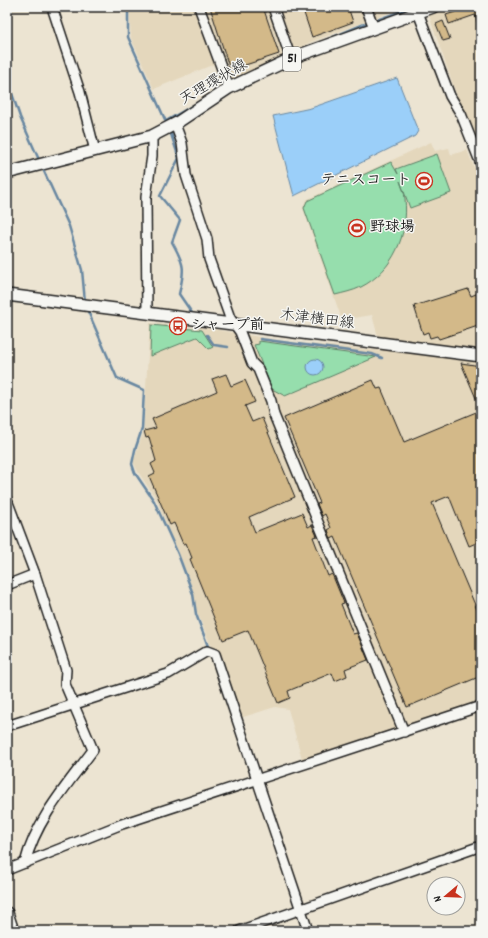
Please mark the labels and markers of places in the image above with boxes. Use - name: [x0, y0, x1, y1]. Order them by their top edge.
- place label: テニスコート: [321, 170, 411, 192]
- sports icon: テニスコート: [414, 171, 434, 191]
- place label: 野球場: [370, 217, 415, 239]
- sports icon: 野球場: [347, 218, 367, 238]
- place label: シャープ前: [191, 315, 265, 337]
- bus stop icon: シャープ前: [168, 316, 188, 336]

